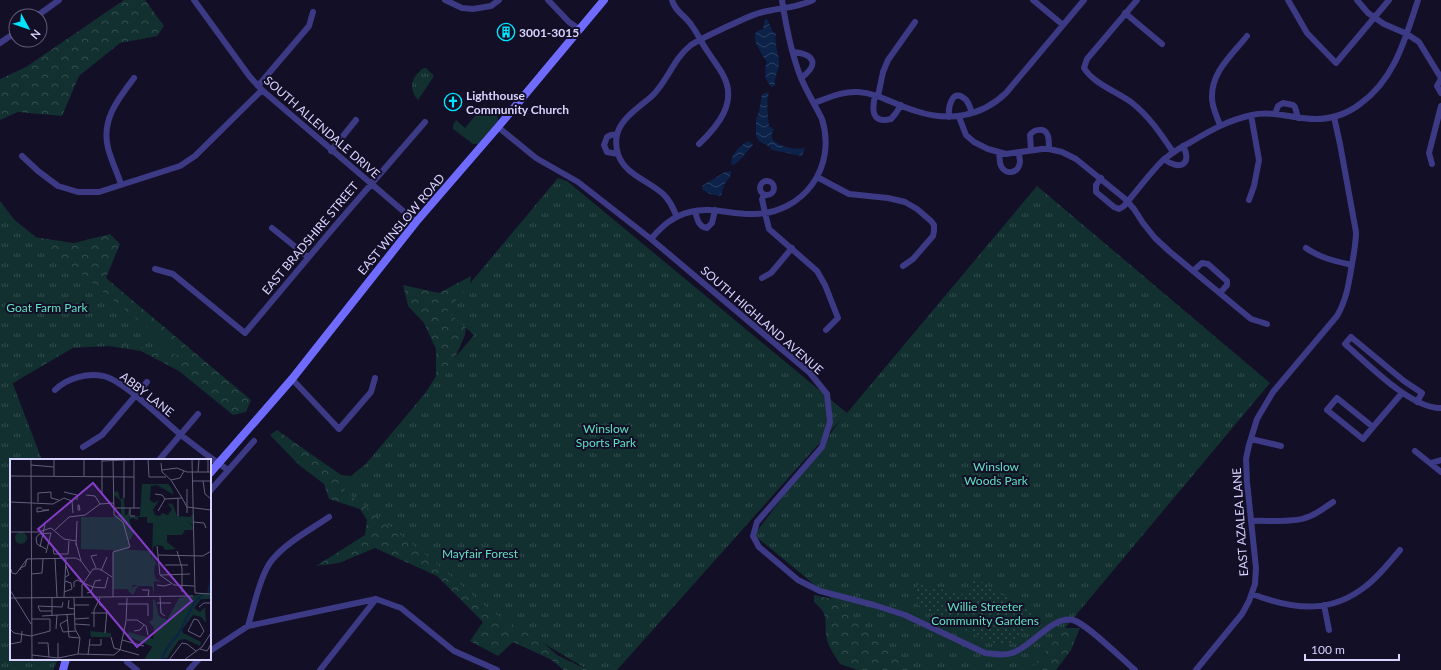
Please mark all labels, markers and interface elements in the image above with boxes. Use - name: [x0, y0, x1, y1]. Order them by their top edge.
- north arrow: [8, 8, 48, 48]
- building icon: 3001-3015: [496, 22, 516, 42]
- place label: 3001-3015: [519, 25, 579, 40]
- text: N: [28, 27, 44, 42]
- street label: SOUTH ALLENDALE DRIVE: [261, 73, 383, 181]
- place label: Lighthouse Community Church: [466, 88, 569, 117]
- church icon: Lighthouse Community Church: [443, 92, 463, 112]
- street label: EAST WINSLOW ROAD: [354, 170, 448, 278]
- street label: EAST BRADSHIRE STREET: [258, 179, 362, 297]
- street label: SOUTH HIGHLAND AVENUE: [698, 263, 826, 377]
- park label: Goat Farm Park: [6, 300, 89, 315]
- street label: ABBY LANE: [117, 368, 177, 420]
- park label: Winslow Sports Park: [576, 421, 637, 450]
- inset map: [10, 459, 211, 660]
- park label: Winslow Woods Park: [964, 459, 1029, 488]
- street label: EAST AZALEA LANE: [1229, 467, 1251, 577]
- park label: Mayfair Forest: [442, 546, 519, 561]
- park label: Willie Streeter Community Gardens: [931, 599, 1039, 628]
- scale bar: [1305, 636, 1399, 662]
- text: 100 m: [1311, 642, 1345, 657]

